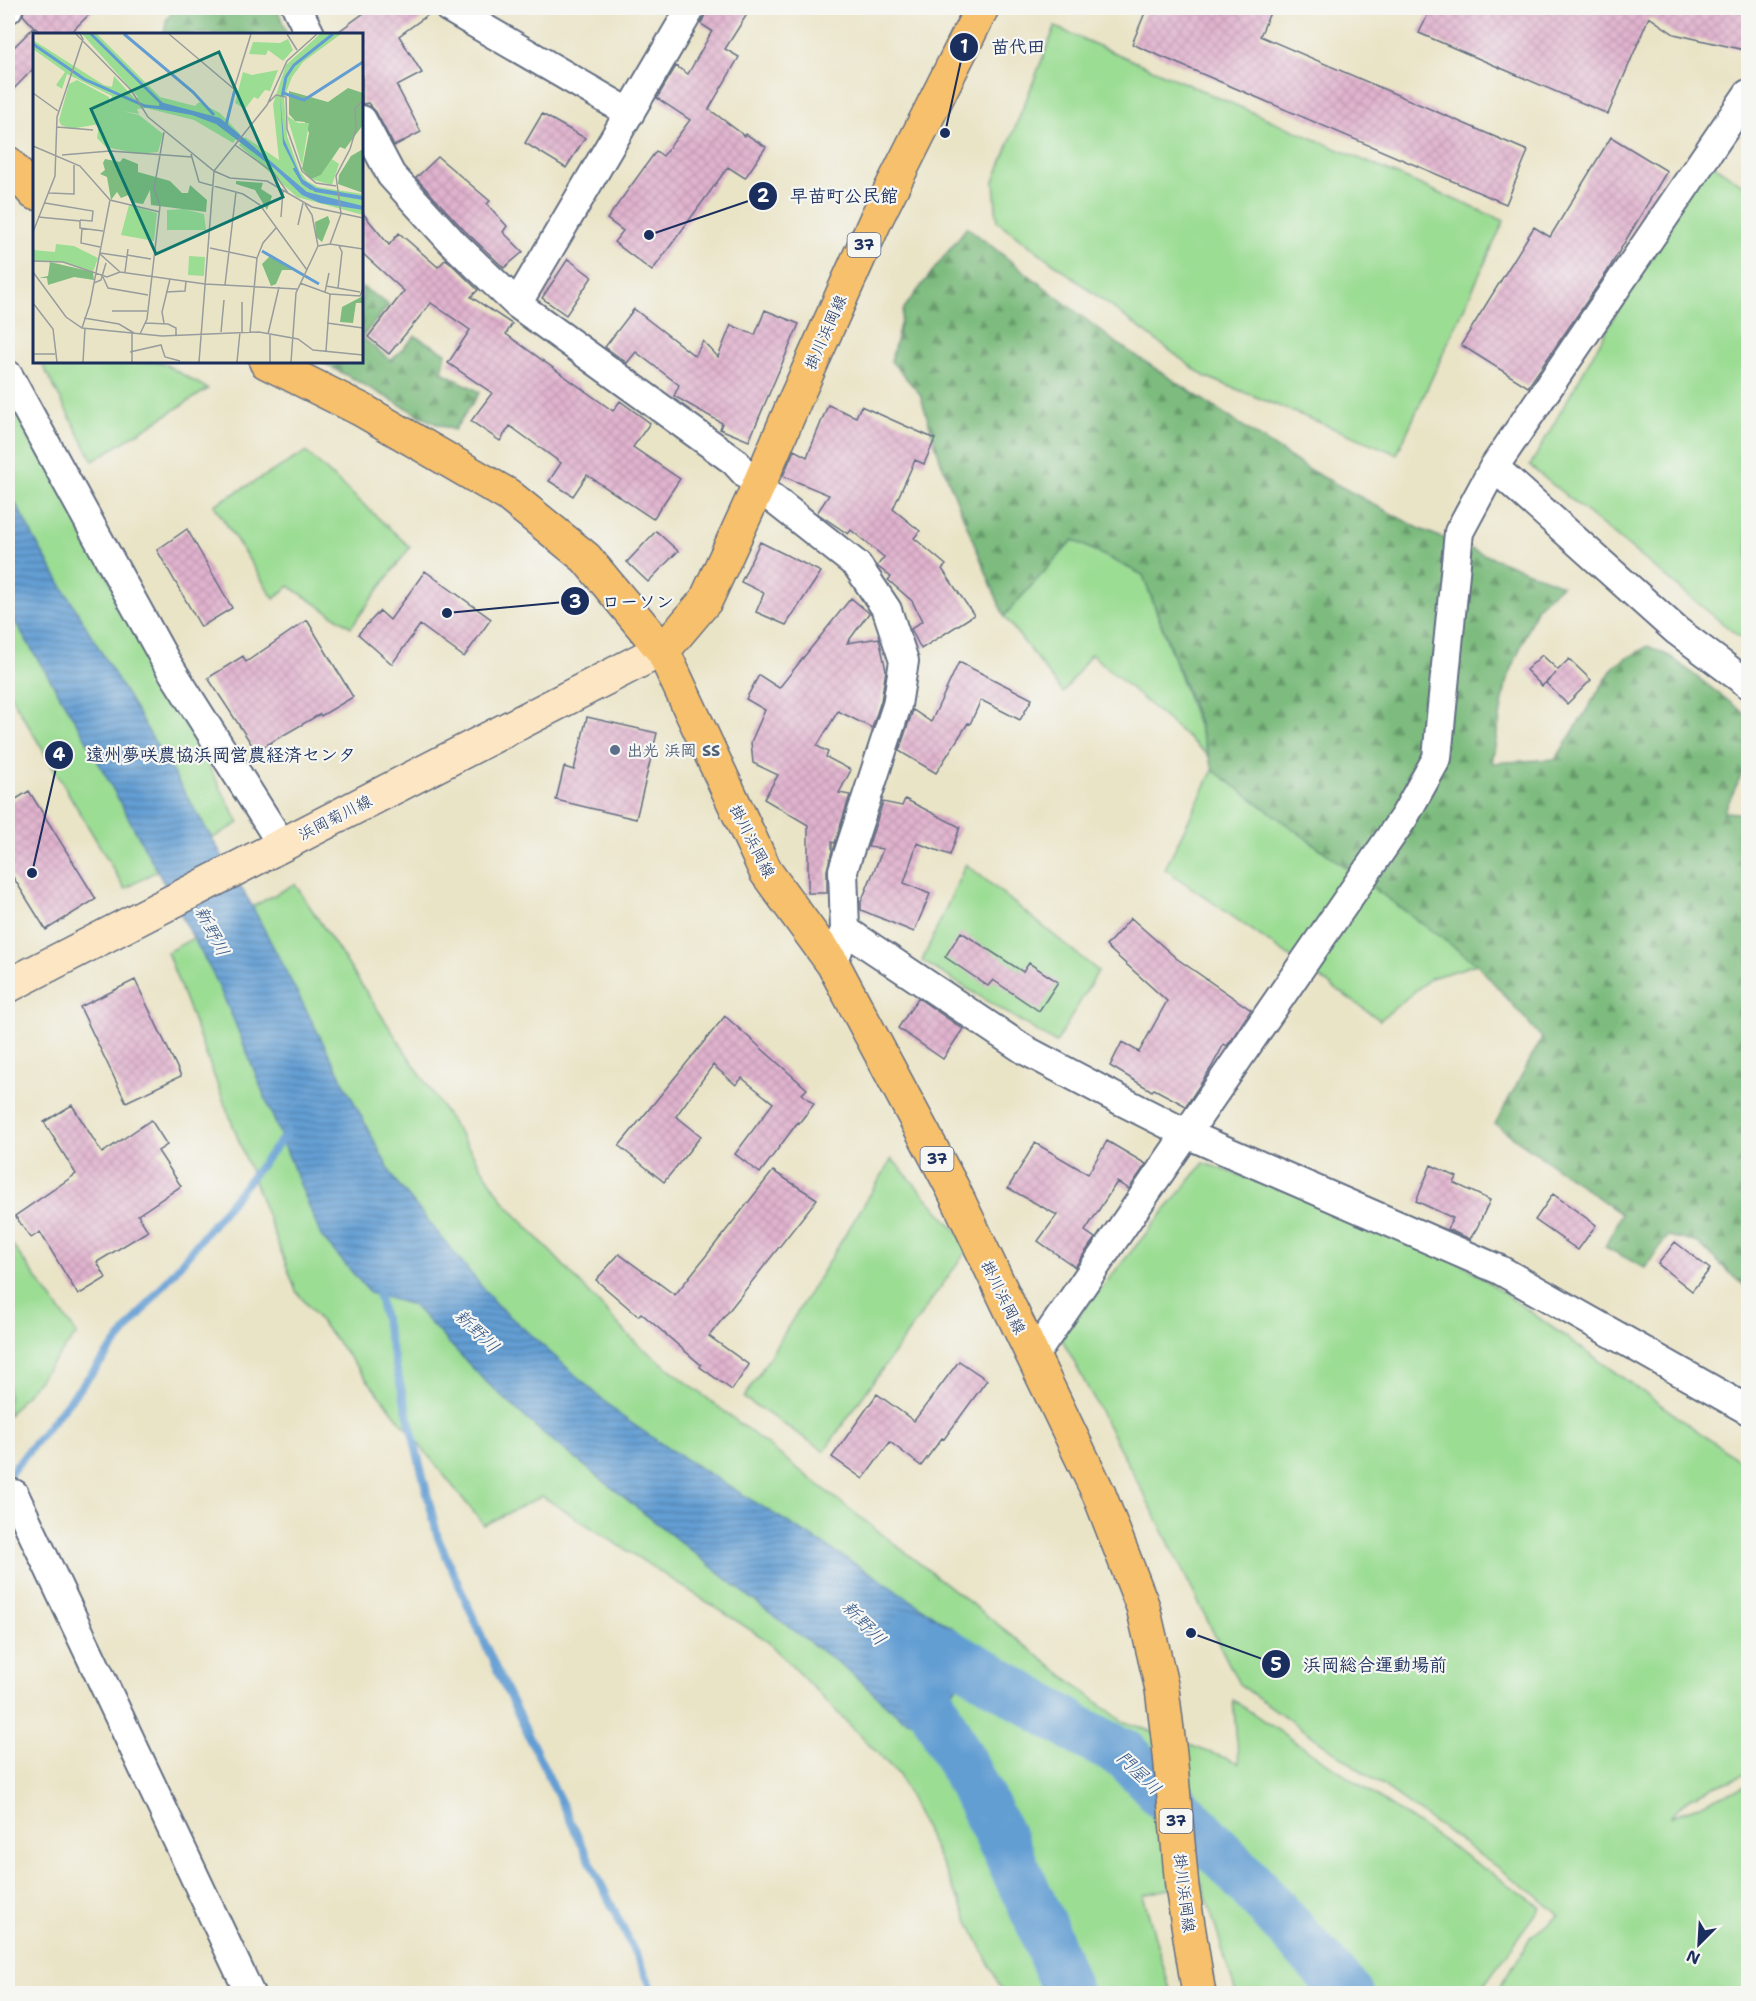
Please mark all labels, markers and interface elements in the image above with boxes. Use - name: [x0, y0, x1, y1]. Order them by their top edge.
- callout: 苗代田: [949, 29, 1057, 65]
- inset map: [33, 33, 363, 363]
- text: 1: [960, 35, 968, 59]
- text: 苗代田: [991, 35, 1045, 59]
- callout: 早苗町公民館: [748, 178, 910, 214]
- text: 2: [757, 184, 770, 208]
- text: 早苗町公民館: [790, 184, 898, 208]
- road number: 37: [848, 233, 880, 257]
- street label: 掛川浜岡線: [800, 291, 851, 373]
- callout: ローソン: [560, 583, 686, 619]
- text: 3: [569, 590, 581, 614]
- text: ローソン: [602, 590, 674, 614]
- callout: 遠州夢咲農協浜岡営農経済センタ: [44, 737, 368, 773]
- place label: 出光 浜岡 SS: [627, 740, 720, 761]
- text: 4: [53, 743, 66, 767]
- text: 遠州夢咲農協浜岡営農経済センタ: [86, 743, 356, 767]
- marker: 出光 浜岡 SS: [608, 743, 622, 757]
- street label: 浜岡菊川線: [295, 790, 376, 845]
- street label: 掛川浜岡線: [725, 801, 780, 882]
- water label: 新野川: [189, 901, 235, 961]
- road number: 37: [920, 1147, 954, 1171]
- street label: 掛川浜岡線: [977, 1257, 1031, 1338]
- water label: 新野川: [449, 1304, 505, 1358]
- water label: 新野川: [837, 1595, 891, 1651]
- callout: 浜岡総合運動場前: [1261, 1646, 1459, 1682]
- text: 5: [1270, 1653, 1282, 1677]
- text: 浜岡総合運動場前: [1303, 1653, 1447, 1677]
- water label: 門屋川: [1111, 1746, 1167, 1800]
- road number: 37: [1160, 1809, 1192, 1833]
- street label: 掛川浜岡線: [1169, 1852, 1200, 1934]
- north arrow: [1669, 1914, 1729, 1974]
- text: N: [1683, 1945, 1703, 1969]

